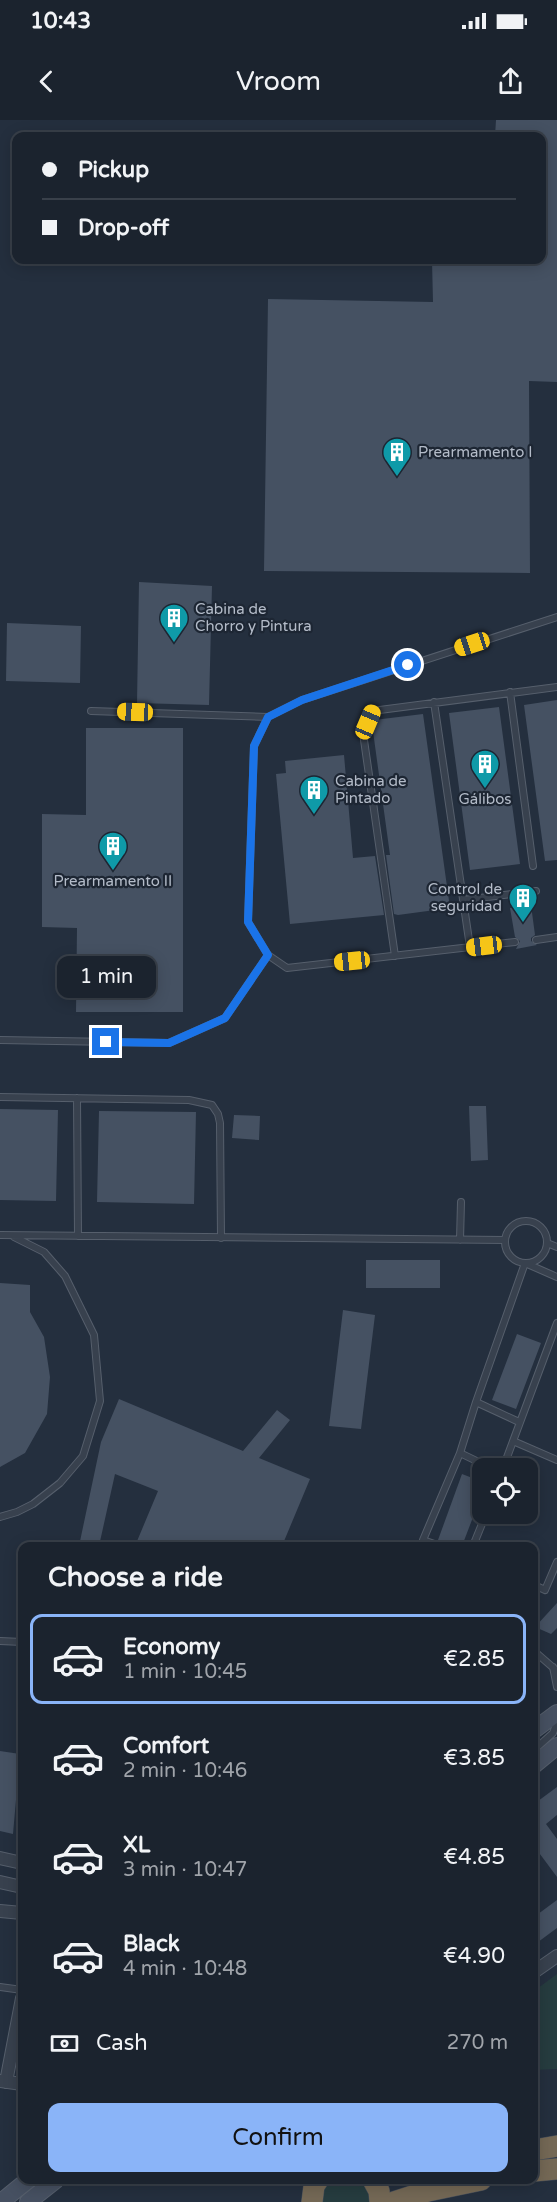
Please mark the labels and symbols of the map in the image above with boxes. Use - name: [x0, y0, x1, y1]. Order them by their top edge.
- building icon: Prearmamento I: [381, 436, 413, 478]
- place label: Prearmamento I: [418, 443, 532, 461]
- place label: Cabina de Chorro y Pintura: [195, 600, 312, 635]
- building icon: Cabina de Chorro y Pintura: [158, 602, 190, 644]
- car: [452, 630, 492, 658]
- route start: [394, 651, 421, 678]
- car: [117, 702, 153, 722]
- car: [353, 702, 383, 742]
- building icon: Gálibos: [469, 748, 501, 790]
- place label: Cabina de Pintado: [335, 772, 406, 807]
- building icon: Cabina de Pintado: [298, 774, 330, 816]
- place label: Gálibos: [458, 790, 512, 808]
- building icon: Prearmamento II: [97, 830, 129, 872]
- place label: Prearmamento II: [54, 872, 172, 890]
- place label: Control de seguridad: [428, 880, 502, 915]
- building icon: Control de seguridad: [507, 882, 539, 924]
- car: [465, 935, 503, 957]
- car: [333, 950, 371, 972]
- callout: 1 min: [57, 955, 156, 997]
- route end: [92, 1028, 119, 1055]

